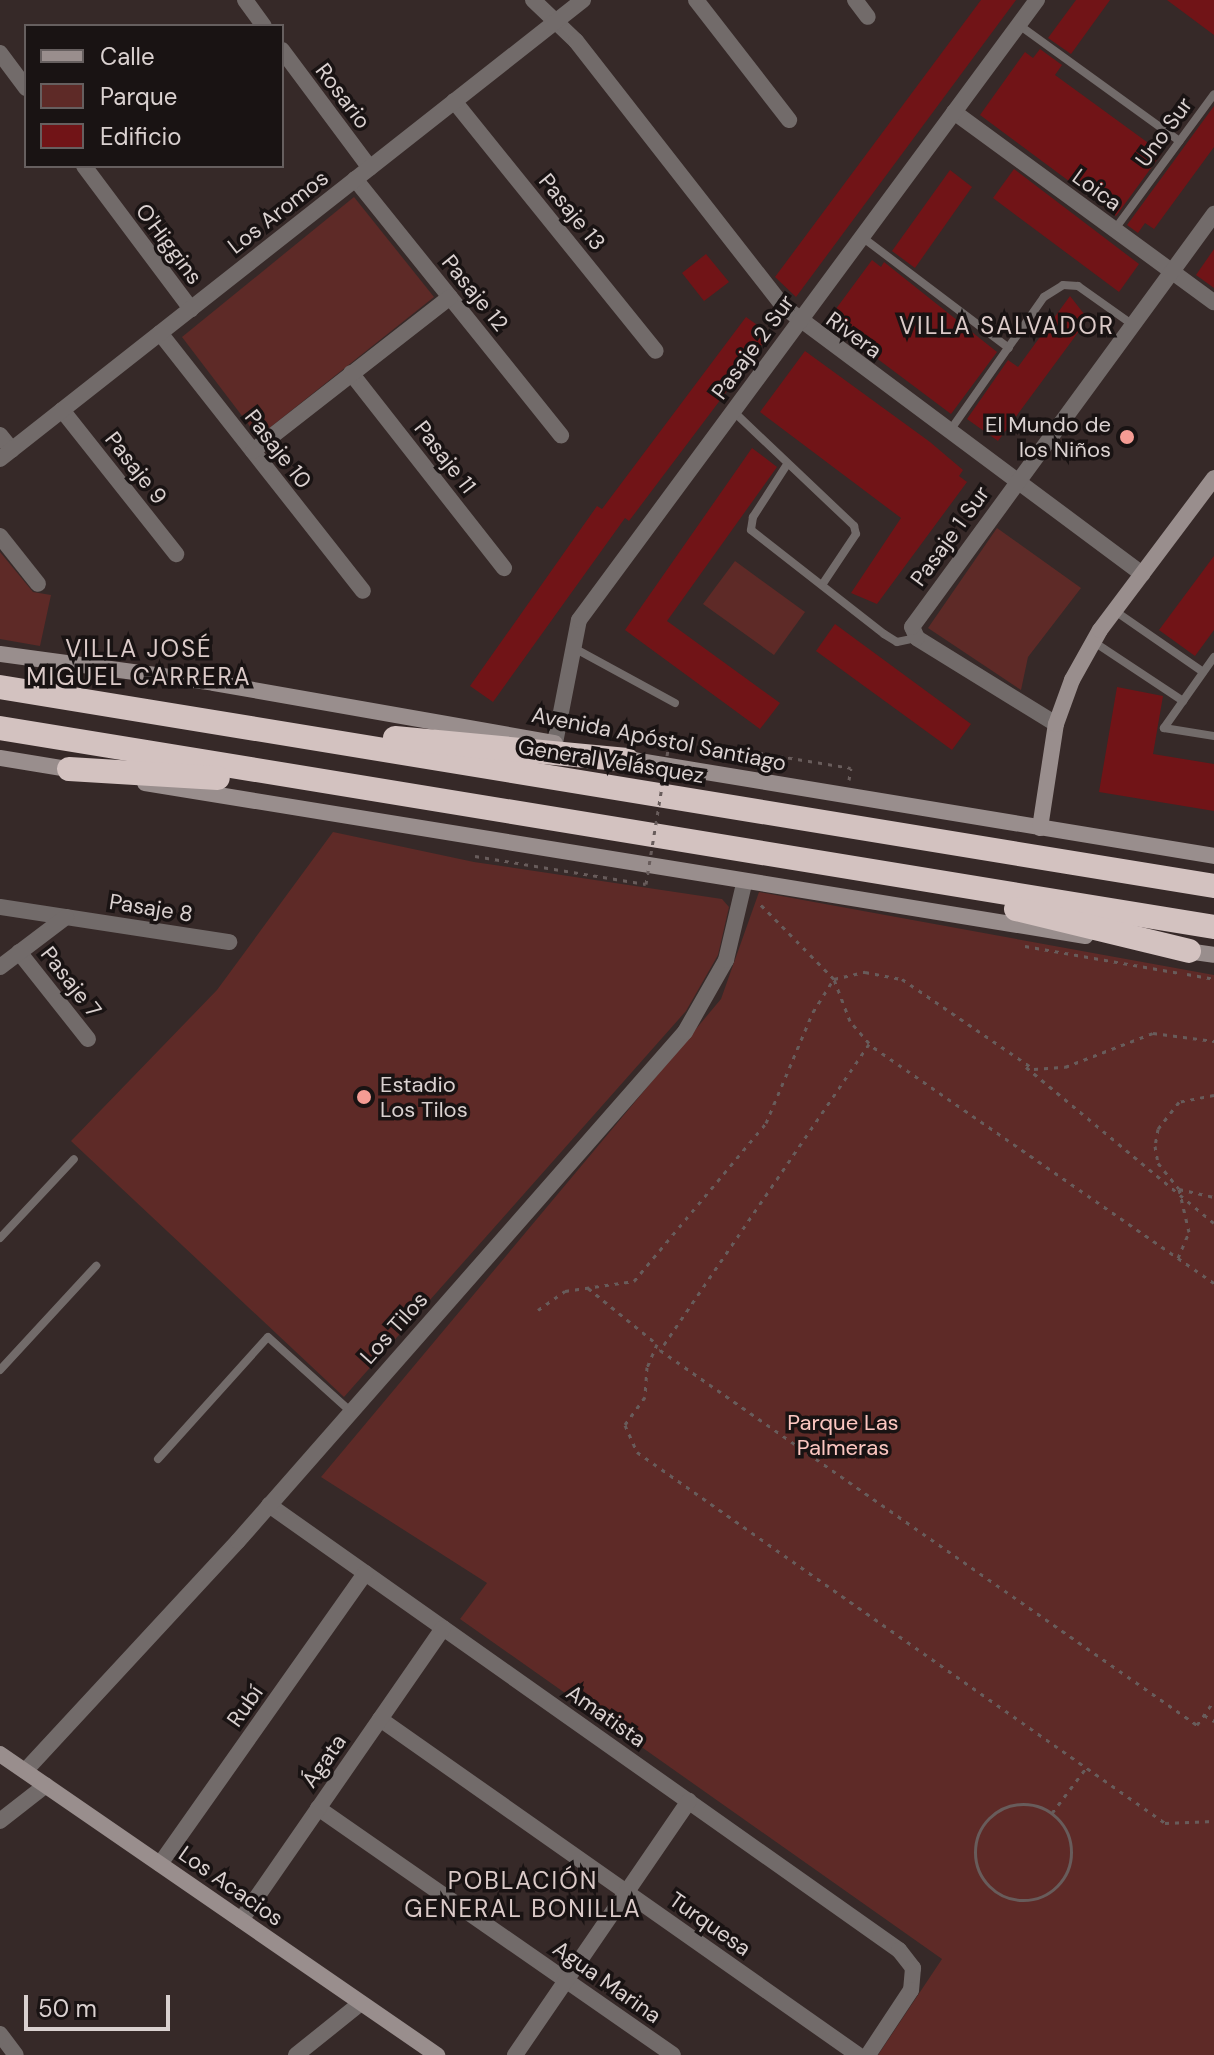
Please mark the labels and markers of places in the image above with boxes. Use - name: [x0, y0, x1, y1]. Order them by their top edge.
- place label: El Mundo de los Niños: [985, 411, 1111, 462]
- marker: El Mundo de los Niños: [1118, 428, 1136, 446]
- place label: Estadio Los Tilos: [380, 1071, 468, 1122]
- marker: Estadio Los Tilos: [355, 1088, 373, 1106]

